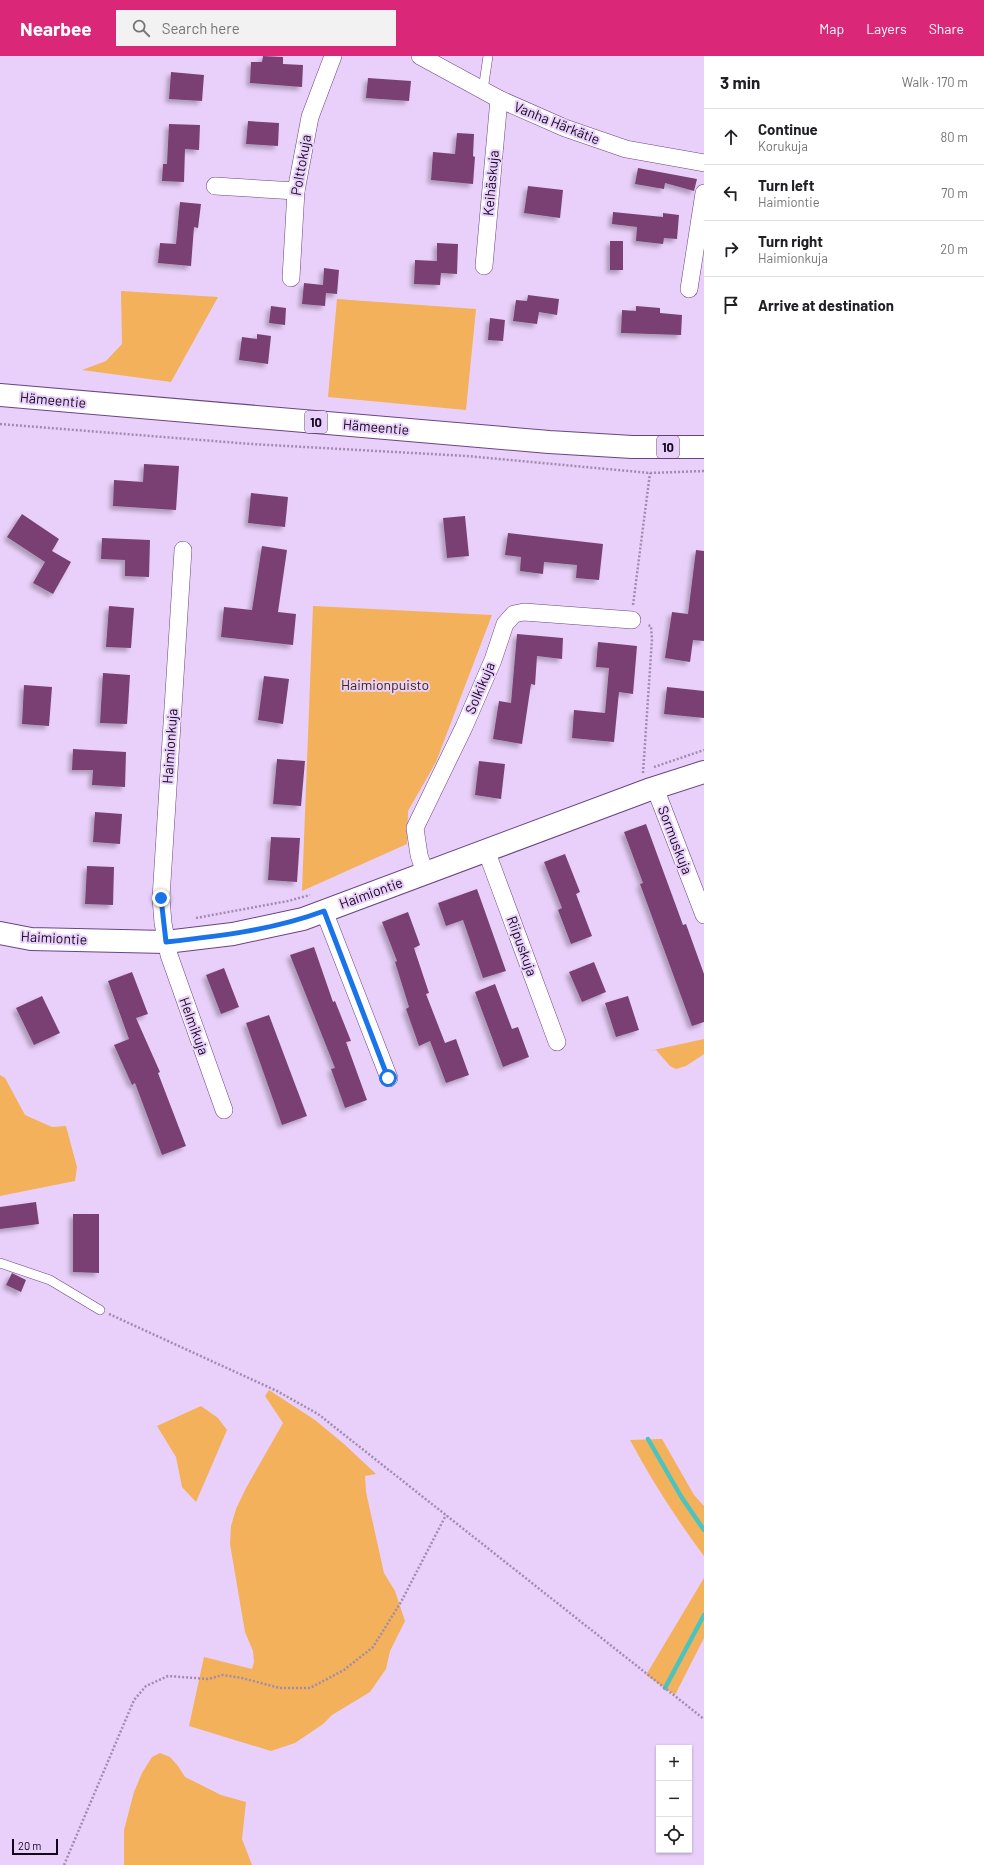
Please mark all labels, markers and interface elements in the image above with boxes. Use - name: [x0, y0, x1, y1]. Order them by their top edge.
- search box: [116, 10, 396, 46]
- text: Nearbee: [20, 17, 92, 40]
- icon: search: [130, 17, 152, 39]
- text: Search here: [162, 19, 240, 37]
- text: Map: [819, 20, 844, 37]
- text: Layers: [866, 20, 907, 37]
- text: Share: [929, 20, 964, 37]
- text: 3 min: [720, 72, 760, 92]
- text: Walk · 170 m: [902, 74, 968, 90]
- street label: Vanha Härkätie: [512, 98, 603, 148]
- text: Continue: [758, 120, 818, 138]
- icon: ahead: [720, 126, 742, 148]
- text: 80 m: [941, 129, 968, 145]
- street label: Polttokuja: [287, 133, 314, 197]
- text: Korukuja: [758, 138, 808, 154]
- street label: Keihäskuja: [479, 149, 502, 217]
- text: Turn left: [758, 176, 814, 194]
- icon: left: [720, 182, 742, 204]
- text: 70 m: [941, 185, 968, 201]
- text: Haimiontie: [758, 194, 820, 210]
- text: Turn right: [758, 232, 823, 250]
- icon: right: [720, 238, 742, 260]
- text: 20 m: [940, 241, 968, 257]
- text: Haimionkuja: [758, 250, 828, 266]
- icon: arrive: [720, 294, 742, 316]
- text: Arrive at destination: [758, 296, 894, 314]
- street label: Hämeentie: [19, 388, 87, 411]
- road number: 10: [305, 411, 327, 433]
- street label: Hämeentie: [342, 415, 410, 438]
- road number: 10: [657, 436, 679, 458]
- street label: Solkikuja: [461, 659, 498, 716]
- park label: Haimionpuisto: [341, 676, 429, 693]
- street label: Haimionkuja: [158, 708, 181, 784]
- street label: Sormuskuja: [655, 803, 696, 876]
- street label: Haimiontie: [337, 873, 405, 912]
- route end: [152, 889, 170, 907]
- street label: Riipuskuja: [504, 913, 541, 978]
- street label: Haimiontie: [20, 927, 88, 948]
- street label: Helmikuja: [176, 995, 213, 1057]
- route start: [379, 1069, 397, 1087]
- map controls: [656, 1745, 692, 1853]
- button: +: [656, 1745, 692, 1781]
- button: −: [656, 1781, 692, 1817]
- button: locate: [656, 1817, 692, 1853]
- scale bar: [12, 1837, 58, 1856]
- text: 20 m: [18, 1839, 41, 1852]

